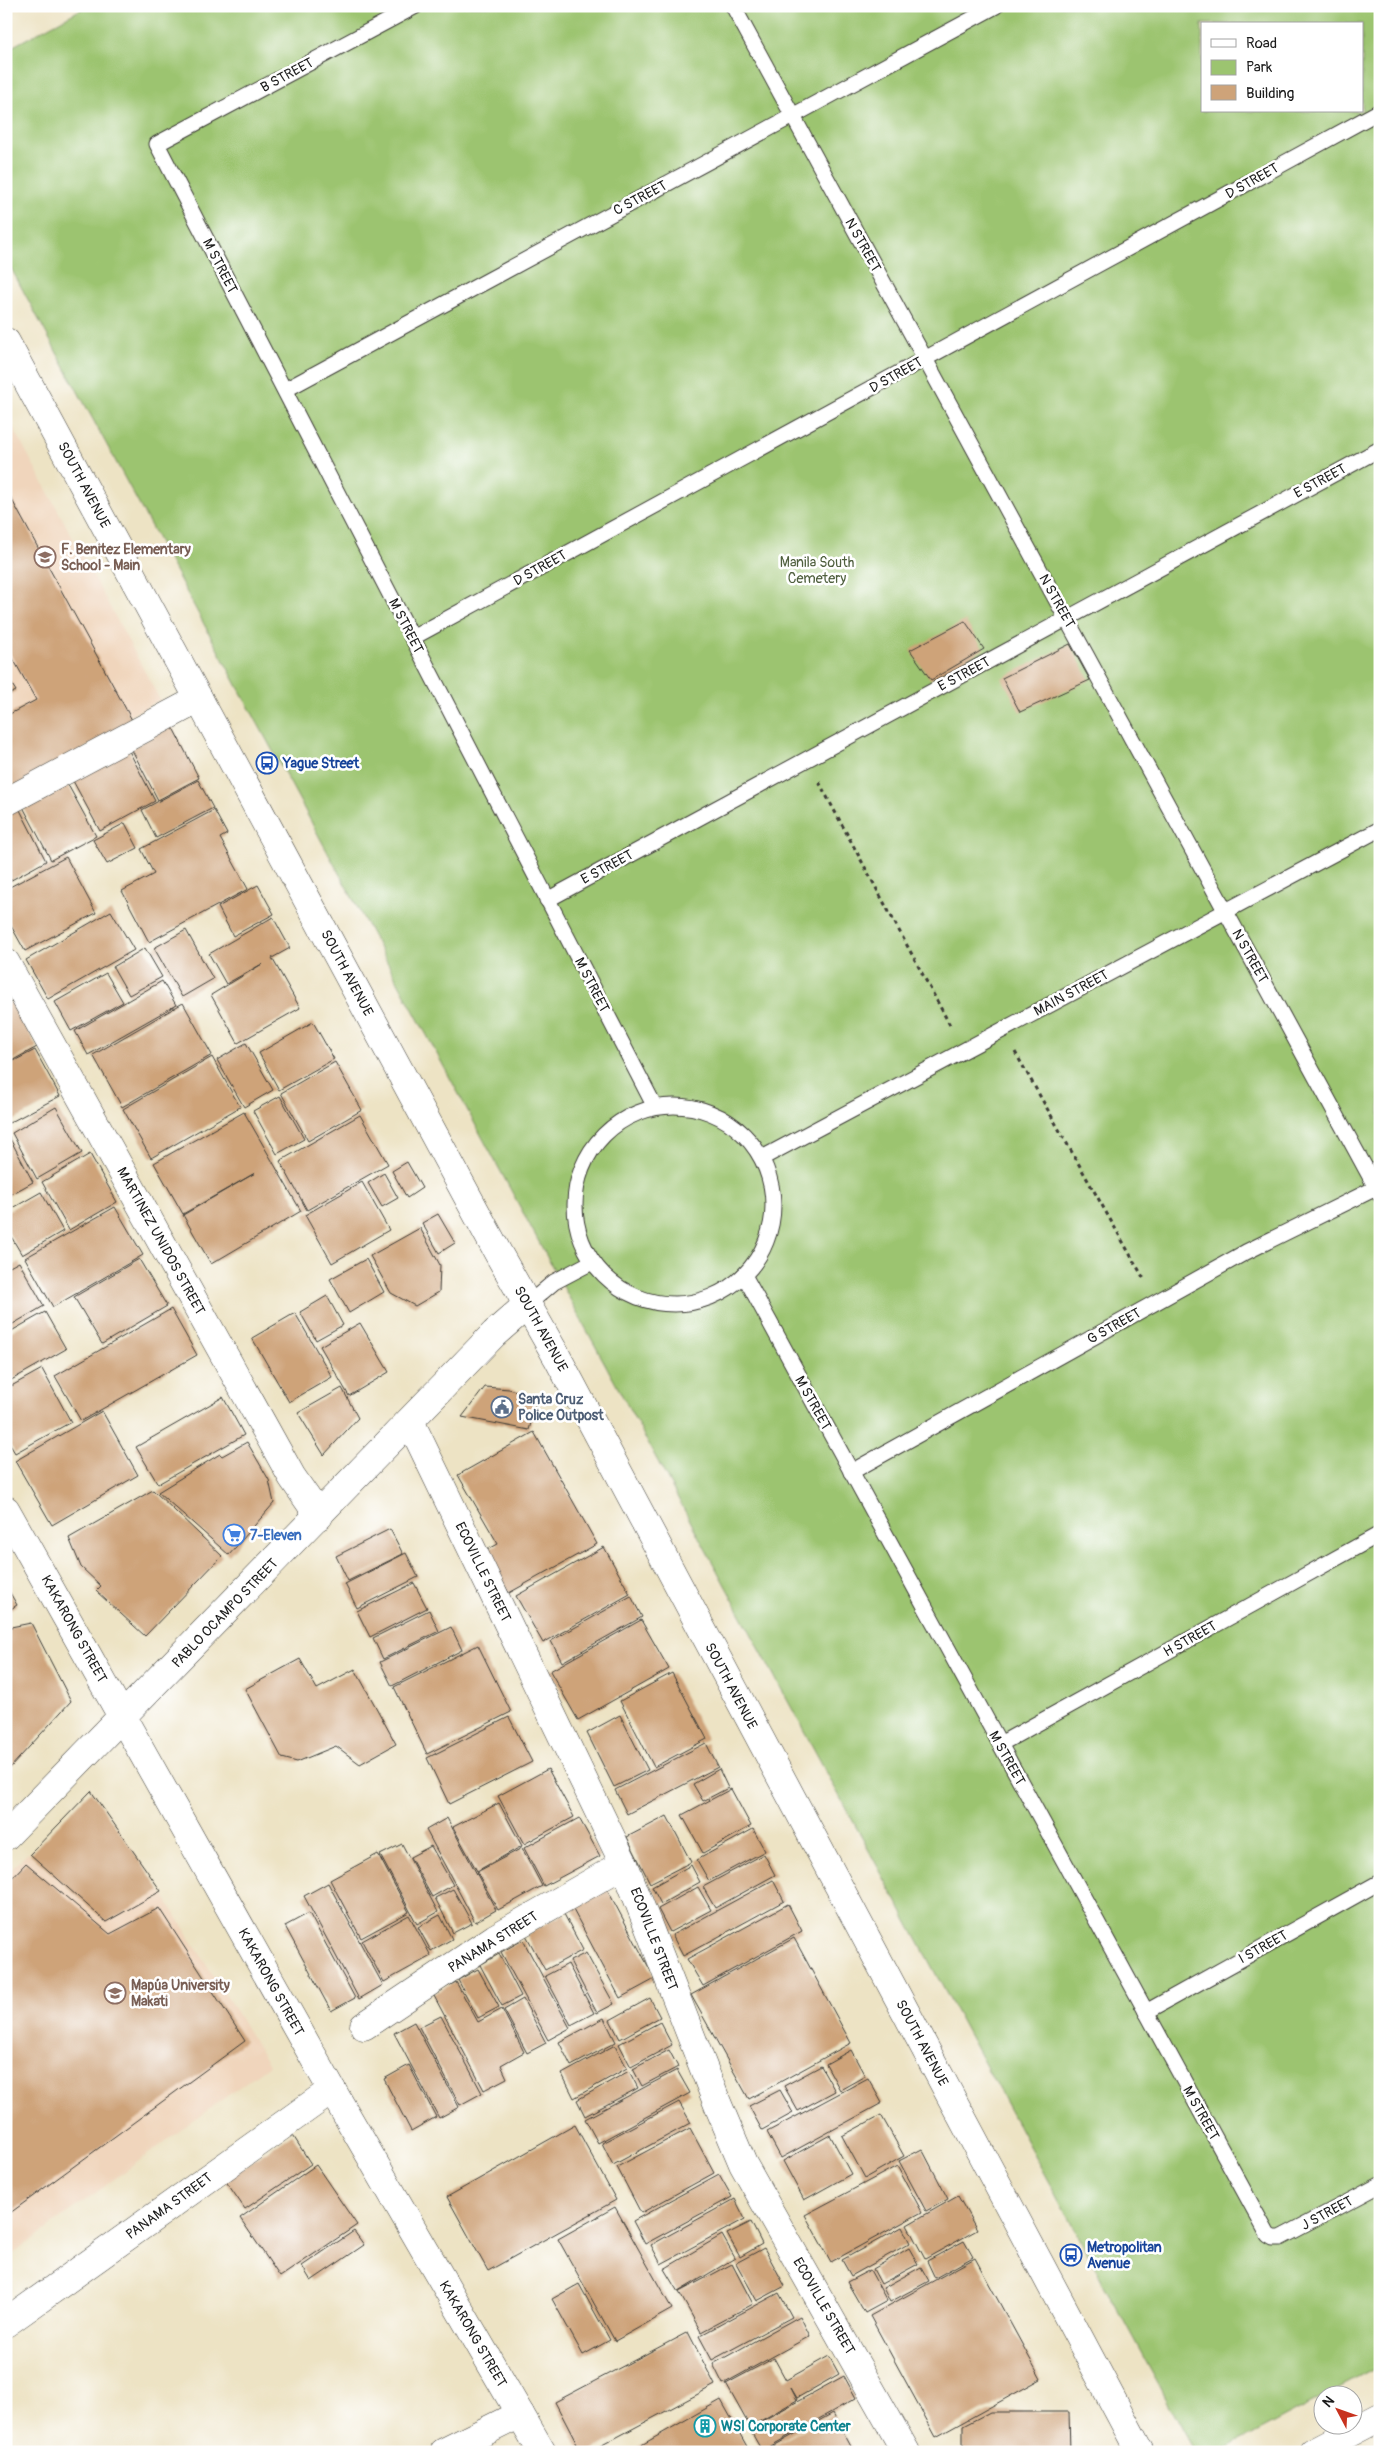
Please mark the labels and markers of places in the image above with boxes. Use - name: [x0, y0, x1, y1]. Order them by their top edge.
- place label: F. Benitez Elementary School - Main: [61, 541, 191, 574]
- school or university icon: F. Benitez Elementary School - Main: [33, 545, 57, 569]
- bus stop icon: Yague Street: [255, 751, 279, 775]
- place label: Yague Street: [282, 755, 359, 772]
- place label: Santa Cruz Police Outpost: [518, 1391, 604, 1424]
- public building icon: Santa Cruz Police Outpost: [490, 1395, 514, 1419]
- supermarket icon: 7-Eleven: [222, 1523, 246, 1547]
- place label: 7-Eleven: [250, 1527, 302, 1544]
- place label: Mapúa University Makati: [131, 1977, 230, 2010]
- school or university icon: Mapúa University Makati: [103, 1981, 127, 2005]
- place label: Metropolitan Avenue: [1087, 2239, 1162, 2272]
- bus stop icon: Metropolitan Avenue: [1059, 2243, 1083, 2267]
- building icon: WSI Corporate Center: [693, 2414, 717, 2438]
- place label: WSI Corporate Center: [721, 2418, 852, 2435]

